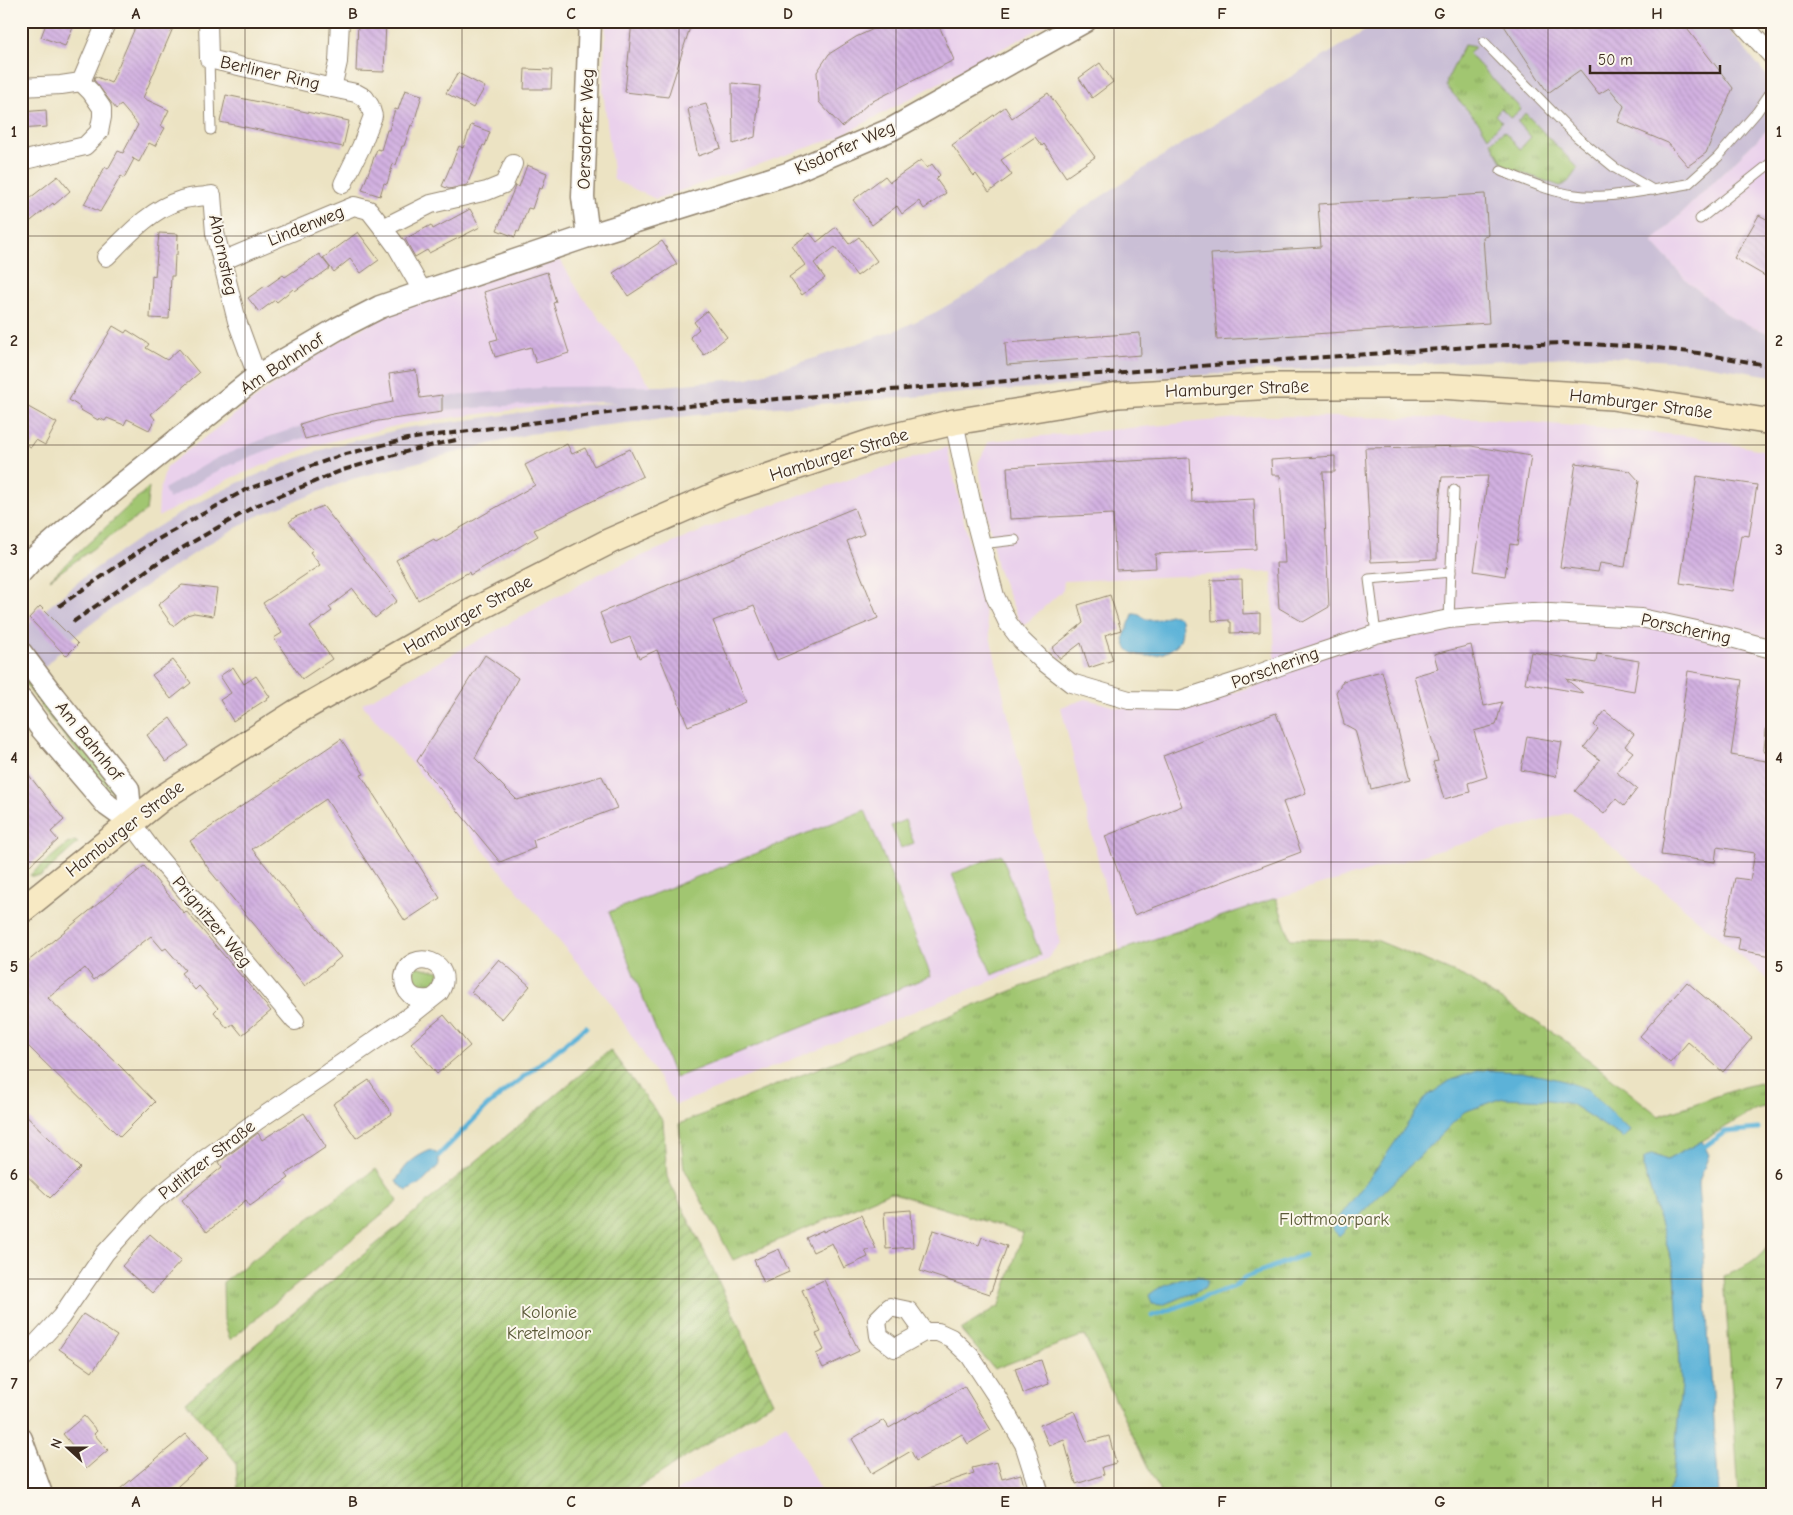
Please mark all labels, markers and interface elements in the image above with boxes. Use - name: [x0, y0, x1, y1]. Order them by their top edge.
- text: A: [132, 5, 141, 23]
- text: B: [348, 5, 358, 23]
- text: C: [566, 5, 576, 23]
- text: D: [783, 5, 793, 23]
- text: E: [1000, 5, 1010, 23]
- text: F: [1217, 5, 1227, 23]
- text: G: [1434, 5, 1446, 23]
- text: H: [1651, 5, 1663, 23]
- scale bar: [1590, 42, 1720, 74]
- street label: Berliner Ring: [218, 51, 322, 95]
- text: 50 m: [1598, 51, 1633, 69]
- street label: Oersdorfer Weg: [573, 68, 599, 190]
- street label: Kisdorfer Weg: [792, 117, 898, 179]
- text: 1: [11, 123, 17, 141]
- text: 1: [1776, 123, 1782, 141]
- street label: Lindenweg: [265, 201, 347, 251]
- street label: Ahornstieg: [204, 213, 242, 297]
- street label: Am Bahnhof: [236, 329, 329, 399]
- text: 2: [10, 332, 18, 350]
- text: 2: [1775, 332, 1783, 350]
- street label: Hamburger Straße: [1165, 376, 1309, 402]
- street label: Hamburger Straße: [1568, 385, 1714, 423]
- street label: Hamburger Straße: [767, 424, 911, 486]
- text: 3: [10, 541, 18, 559]
- text: 3: [1775, 541, 1783, 559]
- street label: Hamburger Straße: [400, 571, 536, 659]
- street label: Porschering: [1639, 609, 1733, 649]
- street label: Porschering: [1228, 642, 1322, 694]
- street label: Am Bahnhof: [51, 697, 128, 785]
- text: 4: [10, 749, 18, 767]
- text: 4: [1775, 749, 1783, 767]
- street label: Hamburger Straße: [62, 776, 188, 882]
- street label: Prignitzer Weg: [168, 872, 256, 972]
- text: 5: [10, 958, 18, 976]
- text: 5: [1775, 958, 1783, 976]
- street label: Putlitzer Straße: [154, 1116, 260, 1204]
- text: 6: [10, 1166, 18, 1184]
- text: 6: [1775, 1166, 1783, 1184]
- park label: Flottmoorpark: [1279, 1209, 1389, 1230]
- park label: Kolonie Kretelmoor: [507, 1302, 592, 1344]
- text: 7: [10, 1375, 18, 1393]
- text: 7: [1775, 1375, 1783, 1393]
- north arrow: [42, 1422, 92, 1472]
- text: N: [47, 1436, 66, 1451]
- text: A: [132, 1493, 141, 1511]
- text: B: [348, 1493, 358, 1511]
- text: C: [566, 1493, 576, 1511]
- text: D: [783, 1493, 793, 1511]
- text: E: [1000, 1493, 1010, 1511]
- text: F: [1217, 1493, 1227, 1511]
- text: G: [1434, 1493, 1446, 1511]
- text: H: [1651, 1493, 1663, 1511]

